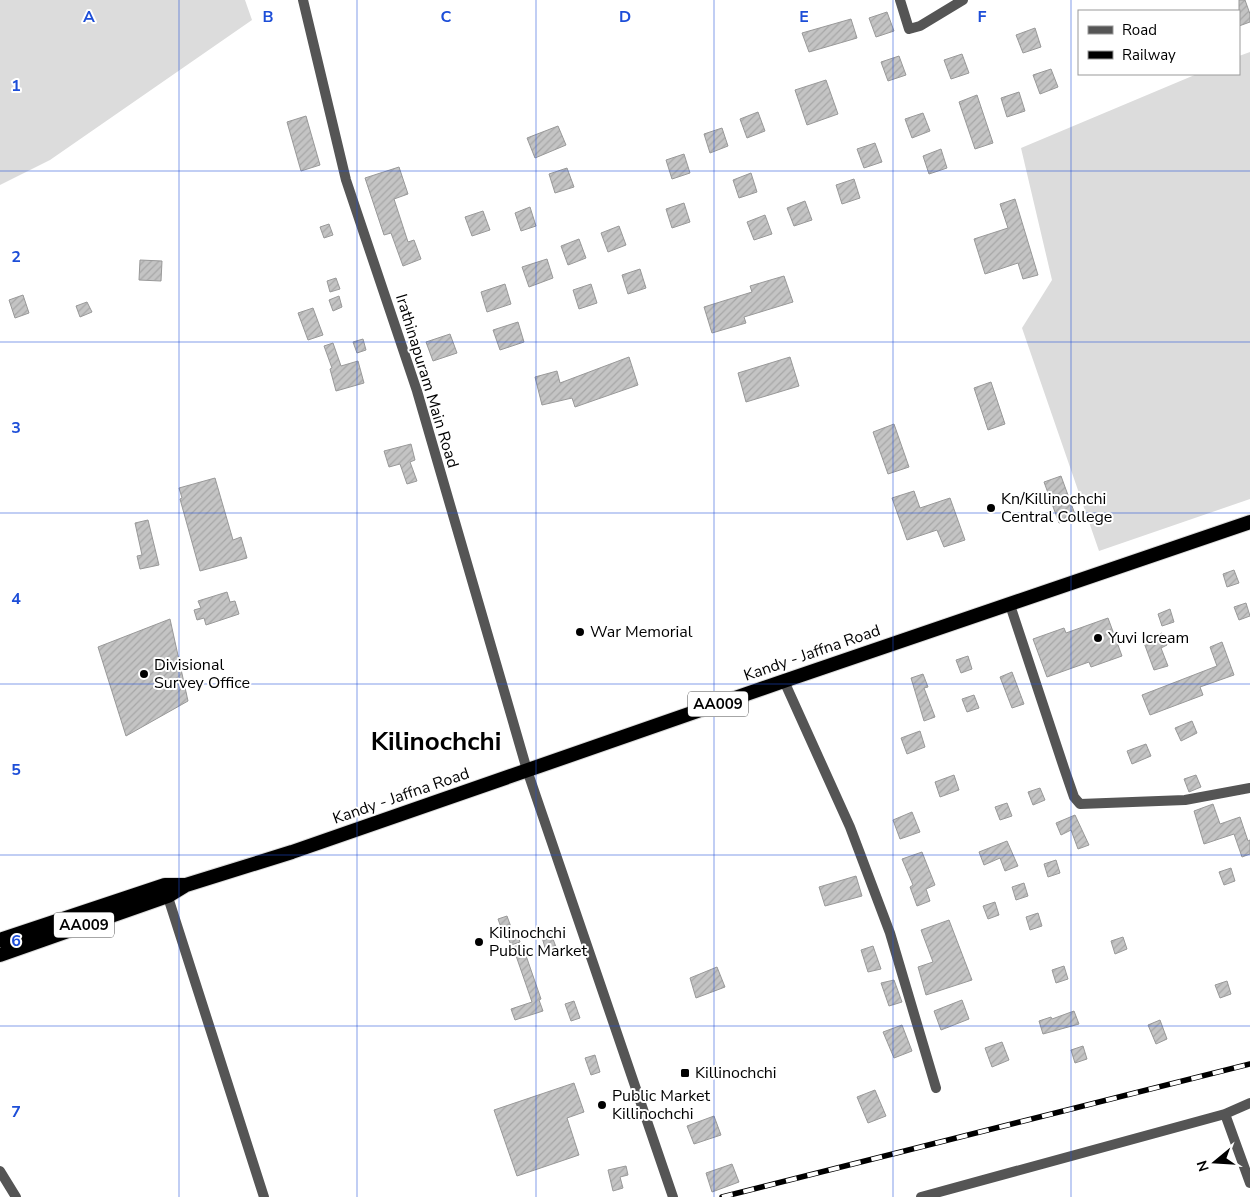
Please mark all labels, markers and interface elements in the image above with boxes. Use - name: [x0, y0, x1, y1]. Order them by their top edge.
- text: A: [83, 6, 95, 28]
- text: B: [262, 6, 274, 28]
- text: C: [441, 6, 452, 28]
- text: D: [619, 6, 631, 28]
- text: E: [799, 6, 809, 28]
- text: F: [978, 6, 987, 28]
- legend: [1078, 10, 1240, 75]
- text: Road: [1122, 20, 1157, 40]
- text: Railway: [1122, 45, 1176, 65]
- text: 1: [11, 75, 21, 97]
- text: 2: [11, 246, 21, 268]
- street label: Irathinapuram Main Road: [390, 291, 464, 471]
- text: 3: [11, 417, 21, 439]
- place label: Kn/Killinochchi Central College: [1001, 488, 1112, 528]
- marker: Kn/Killinochchi Central College: [985, 502, 997, 514]
- text: 4: [11, 588, 21, 610]
- street label: Kandy - Jaffna Road: [741, 619, 883, 687]
- place label: War Memorial: [590, 621, 693, 643]
- marker: War Memorial: [574, 626, 586, 638]
- place label: Yuvi Icream: [1107, 627, 1189, 649]
- marker: Yuvi Icream: [1092, 632, 1104, 644]
- place label: Divisional Survey Office: [154, 654, 250, 694]
- marker: Divisional Survey Office: [138, 668, 150, 680]
- road number: AA009: [688, 692, 748, 716]
- district label: Kilinochchi: [371, 724, 501, 759]
- text: 5: [11, 759, 21, 781]
- street label: Kandy - Jaffna Road: [330, 762, 472, 830]
- road number: AA009: [54, 912, 114, 938]
- place label: Kilinochchi Public Market: [489, 922, 587, 962]
- text: 6: [11, 930, 21, 952]
- marker: Kilinochchi Public Market: [473, 936, 485, 948]
- place label: Killinochchi: [695, 1062, 777, 1084]
- marker: Killinochchi: [679, 1067, 691, 1079]
- place label: Public Market Killinochchi: [612, 1085, 710, 1125]
- marker: Public Market Killinochchi: [596, 1099, 608, 1111]
- text: 7: [11, 1101, 21, 1123]
- north arrow: [1190, 1137, 1240, 1187]
- text: N: [1192, 1158, 1214, 1174]

